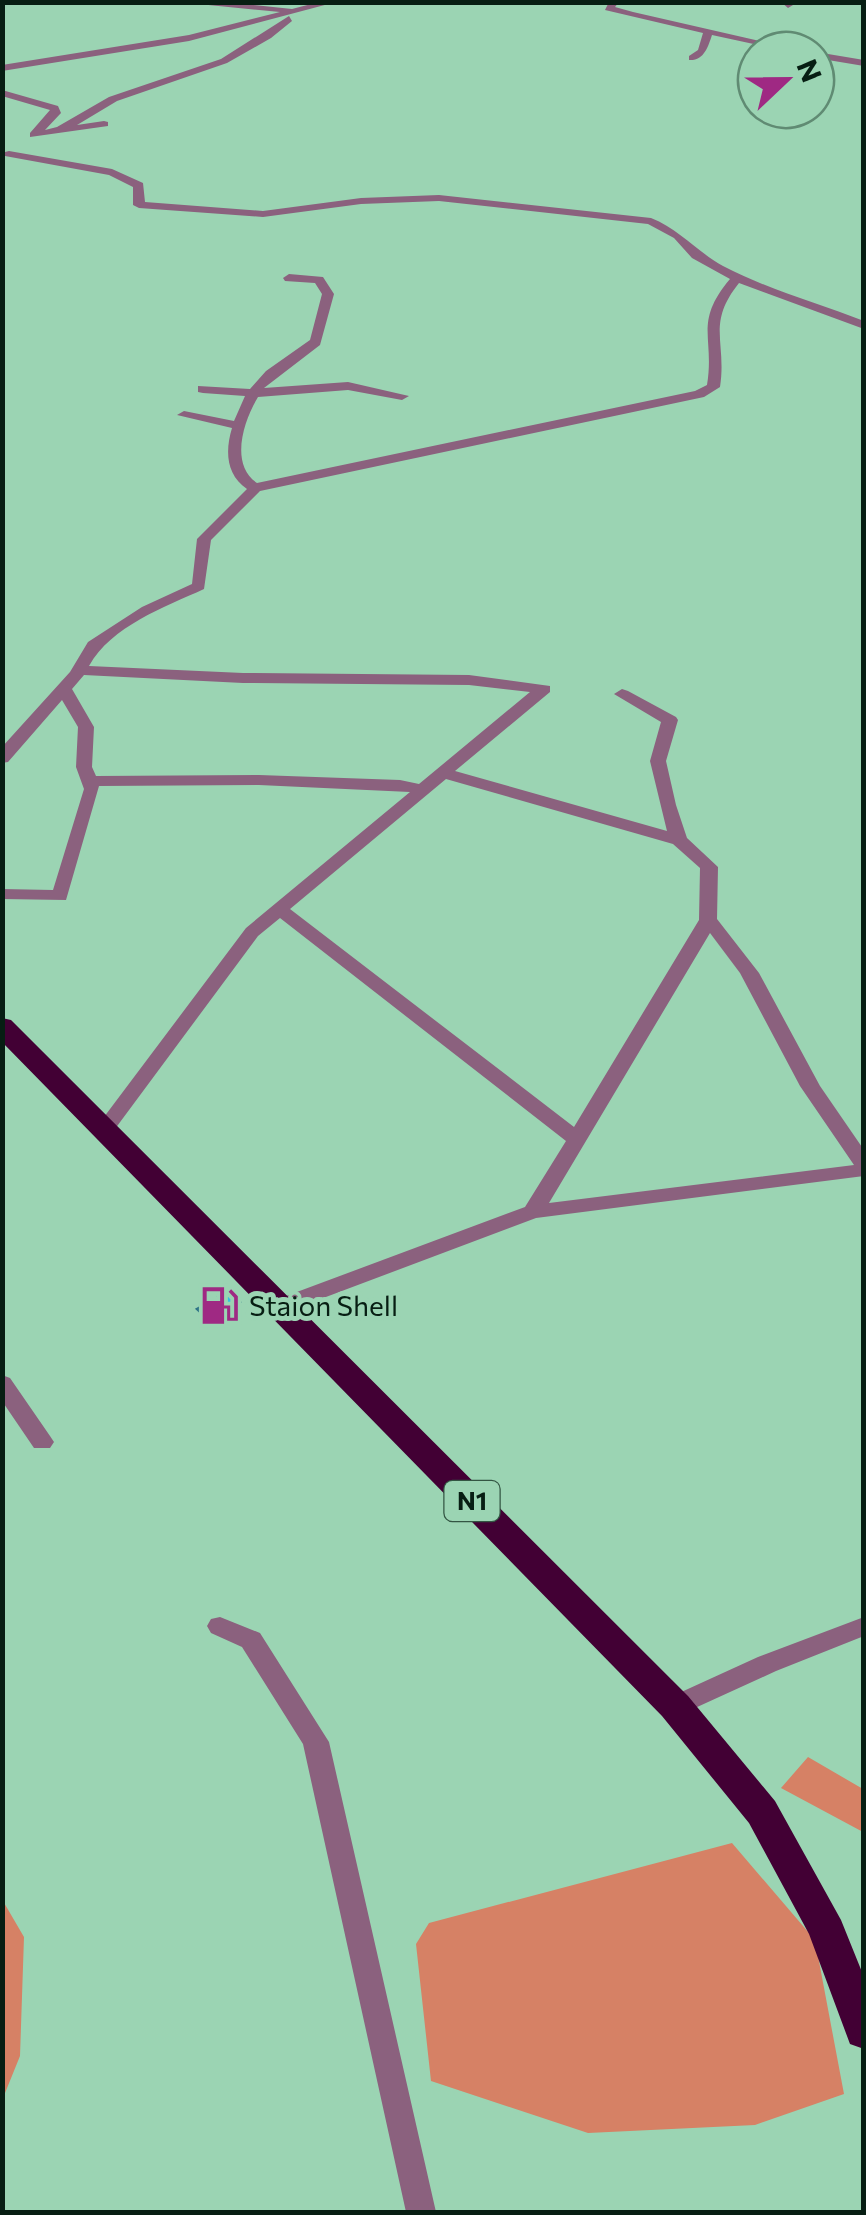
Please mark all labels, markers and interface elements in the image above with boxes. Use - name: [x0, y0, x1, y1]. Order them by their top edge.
- north arrow: [736, 30, 836, 130]
- text: N: [790, 54, 830, 86]
- fuel station icon: Staion Shell: [198, 1285, 240, 1327]
- place label: Staion Shell: [249, 1288, 398, 1322]
- road number: N1: [444, 1481, 500, 1521]

